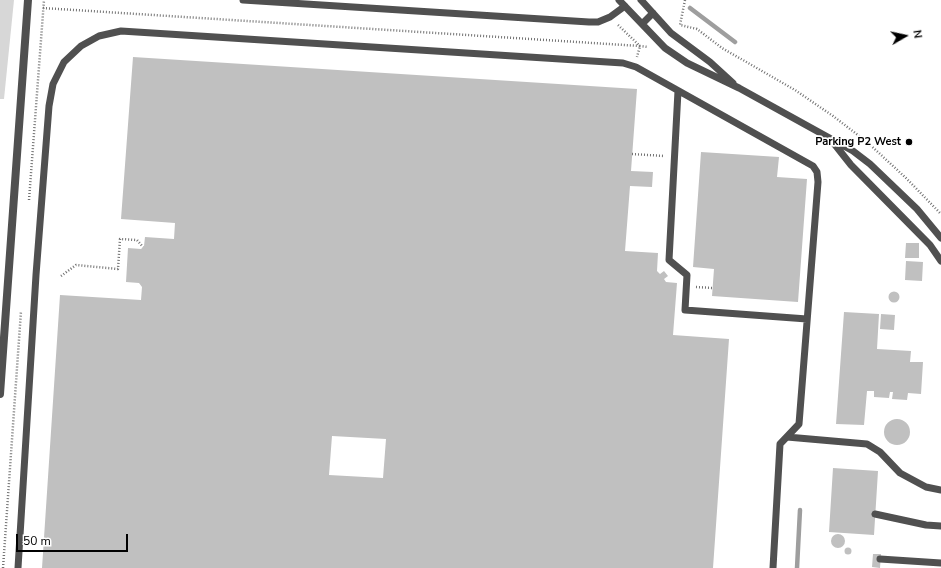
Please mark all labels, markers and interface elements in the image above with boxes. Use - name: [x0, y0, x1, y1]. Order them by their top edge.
- north arrow: [885, 16, 925, 56]
- text: N: [909, 29, 925, 39]
- place label: Parking P2 West: [815, 135, 901, 149]
- marker: Parking P2 West: [904, 137, 914, 147]
- scale bar: [18, 526, 130, 552]
- text: 50 m: [23, 533, 51, 549]

